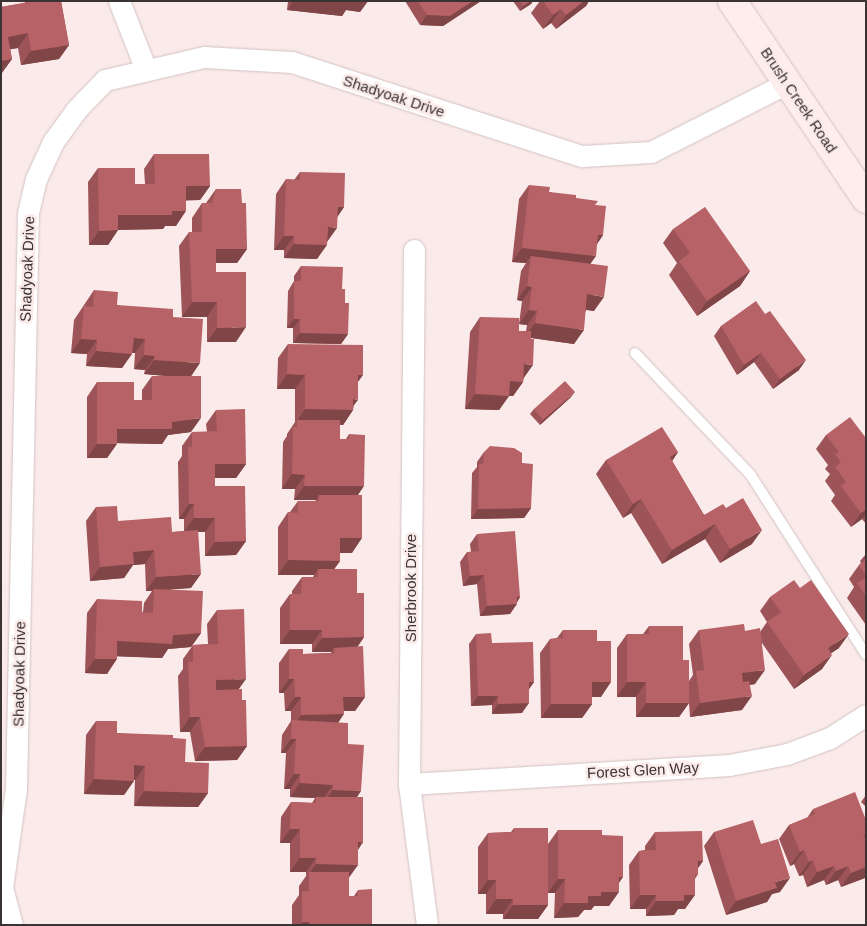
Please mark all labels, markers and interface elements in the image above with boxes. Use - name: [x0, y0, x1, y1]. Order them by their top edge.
- street label: Brush Creek Road: [757, 44, 841, 156]
- street label: Shadyoak Drive: [341, 71, 447, 121]
- street label: Shadyoak Drive: [16, 216, 38, 322]
- street label: Sherbrook Drive: [402, 534, 420, 642]
- street label: Shadyoak Drive: [9, 621, 29, 727]
- street label: Forest Glen Way: [587, 758, 699, 782]

